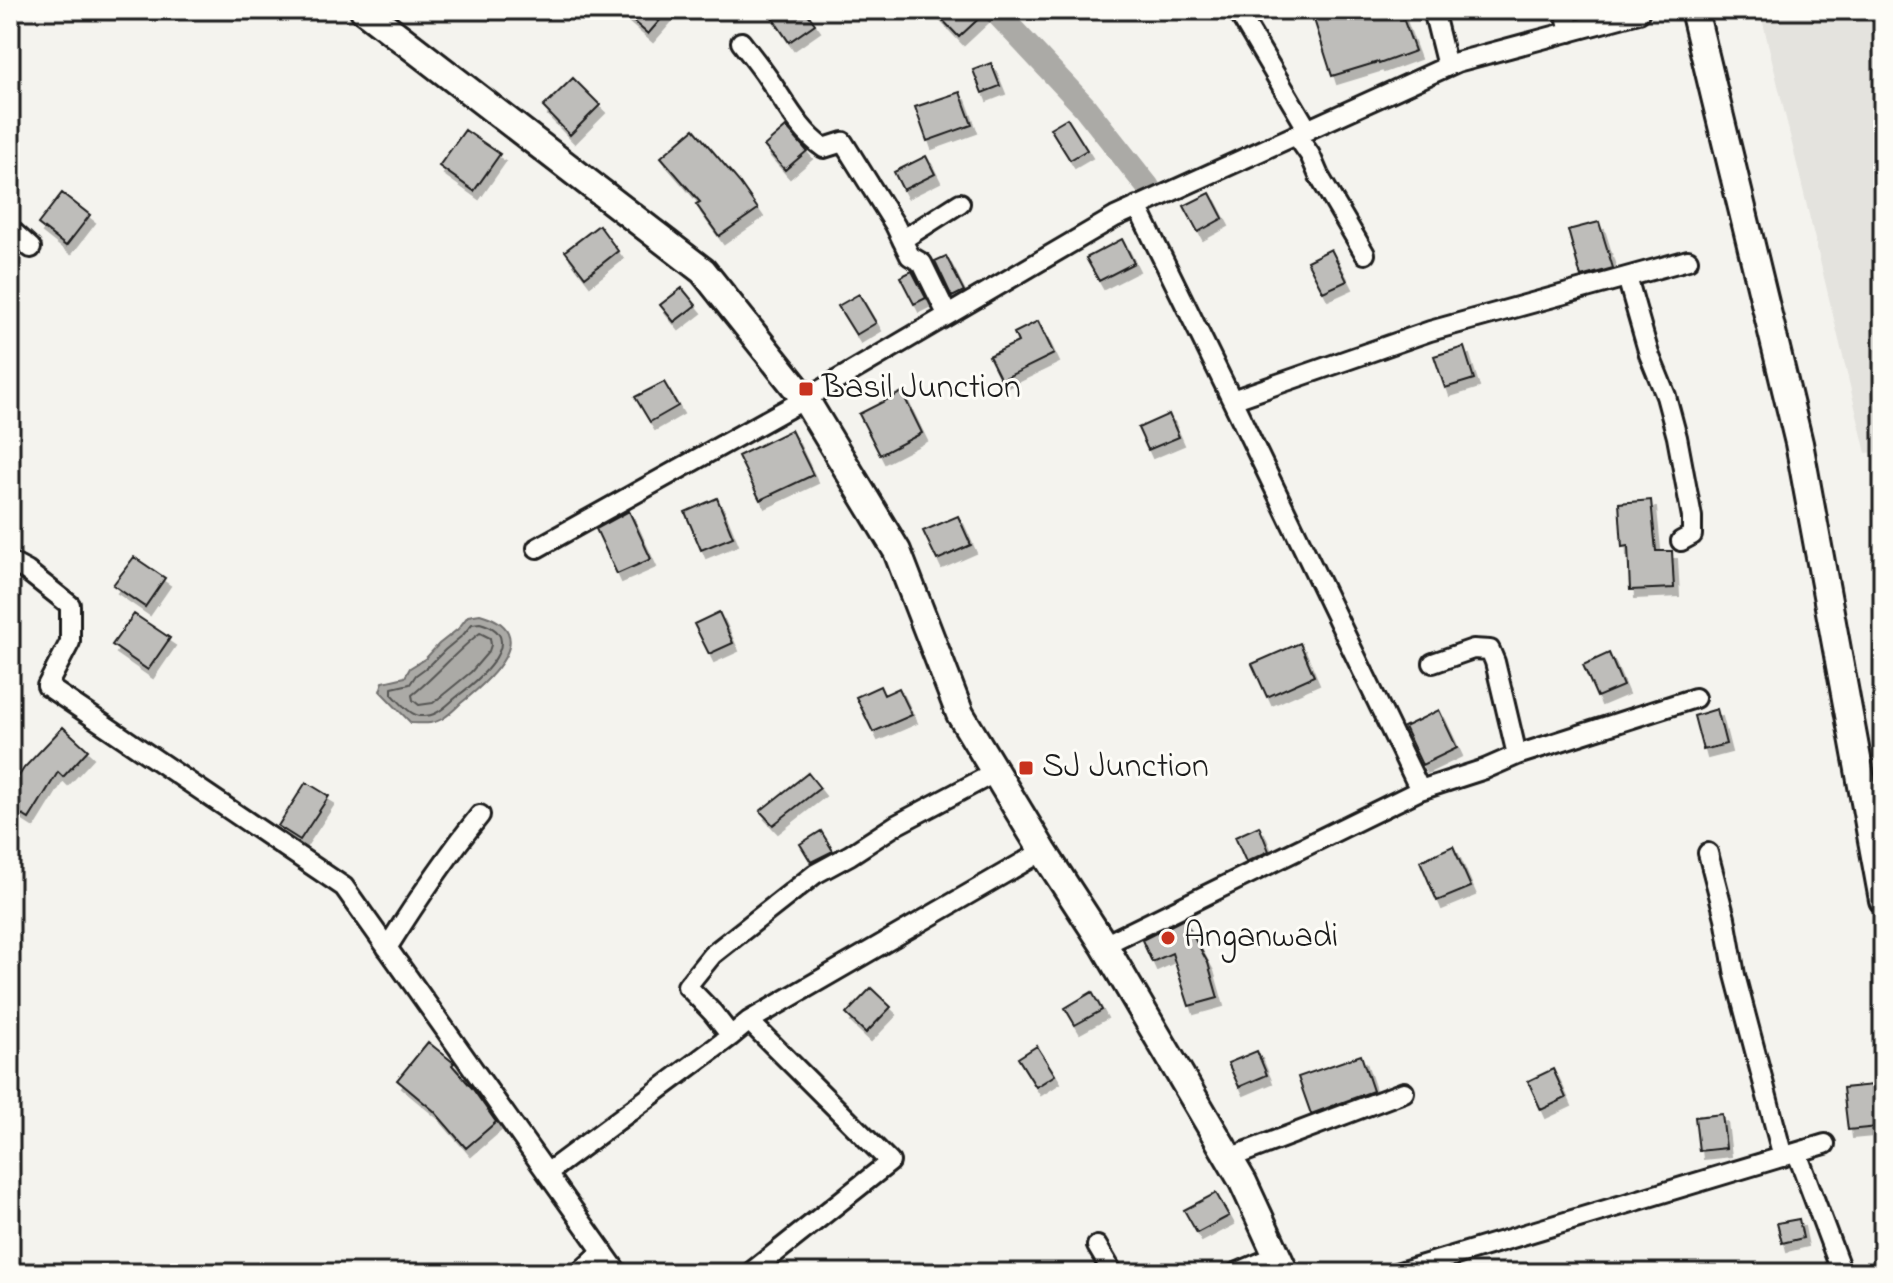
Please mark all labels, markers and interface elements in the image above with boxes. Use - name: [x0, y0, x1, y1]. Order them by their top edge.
- place label: Basil Junction: [821, 364, 1021, 414]
- marker: Basil Junction: [797, 380, 815, 398]
- place label: SJ Junction: [1042, 743, 1209, 793]
- marker: SJ Junction: [1017, 759, 1035, 777]
- place label: Anganwadi: [1184, 913, 1338, 963]
- marker: Anganwadi: [1159, 929, 1177, 947]

